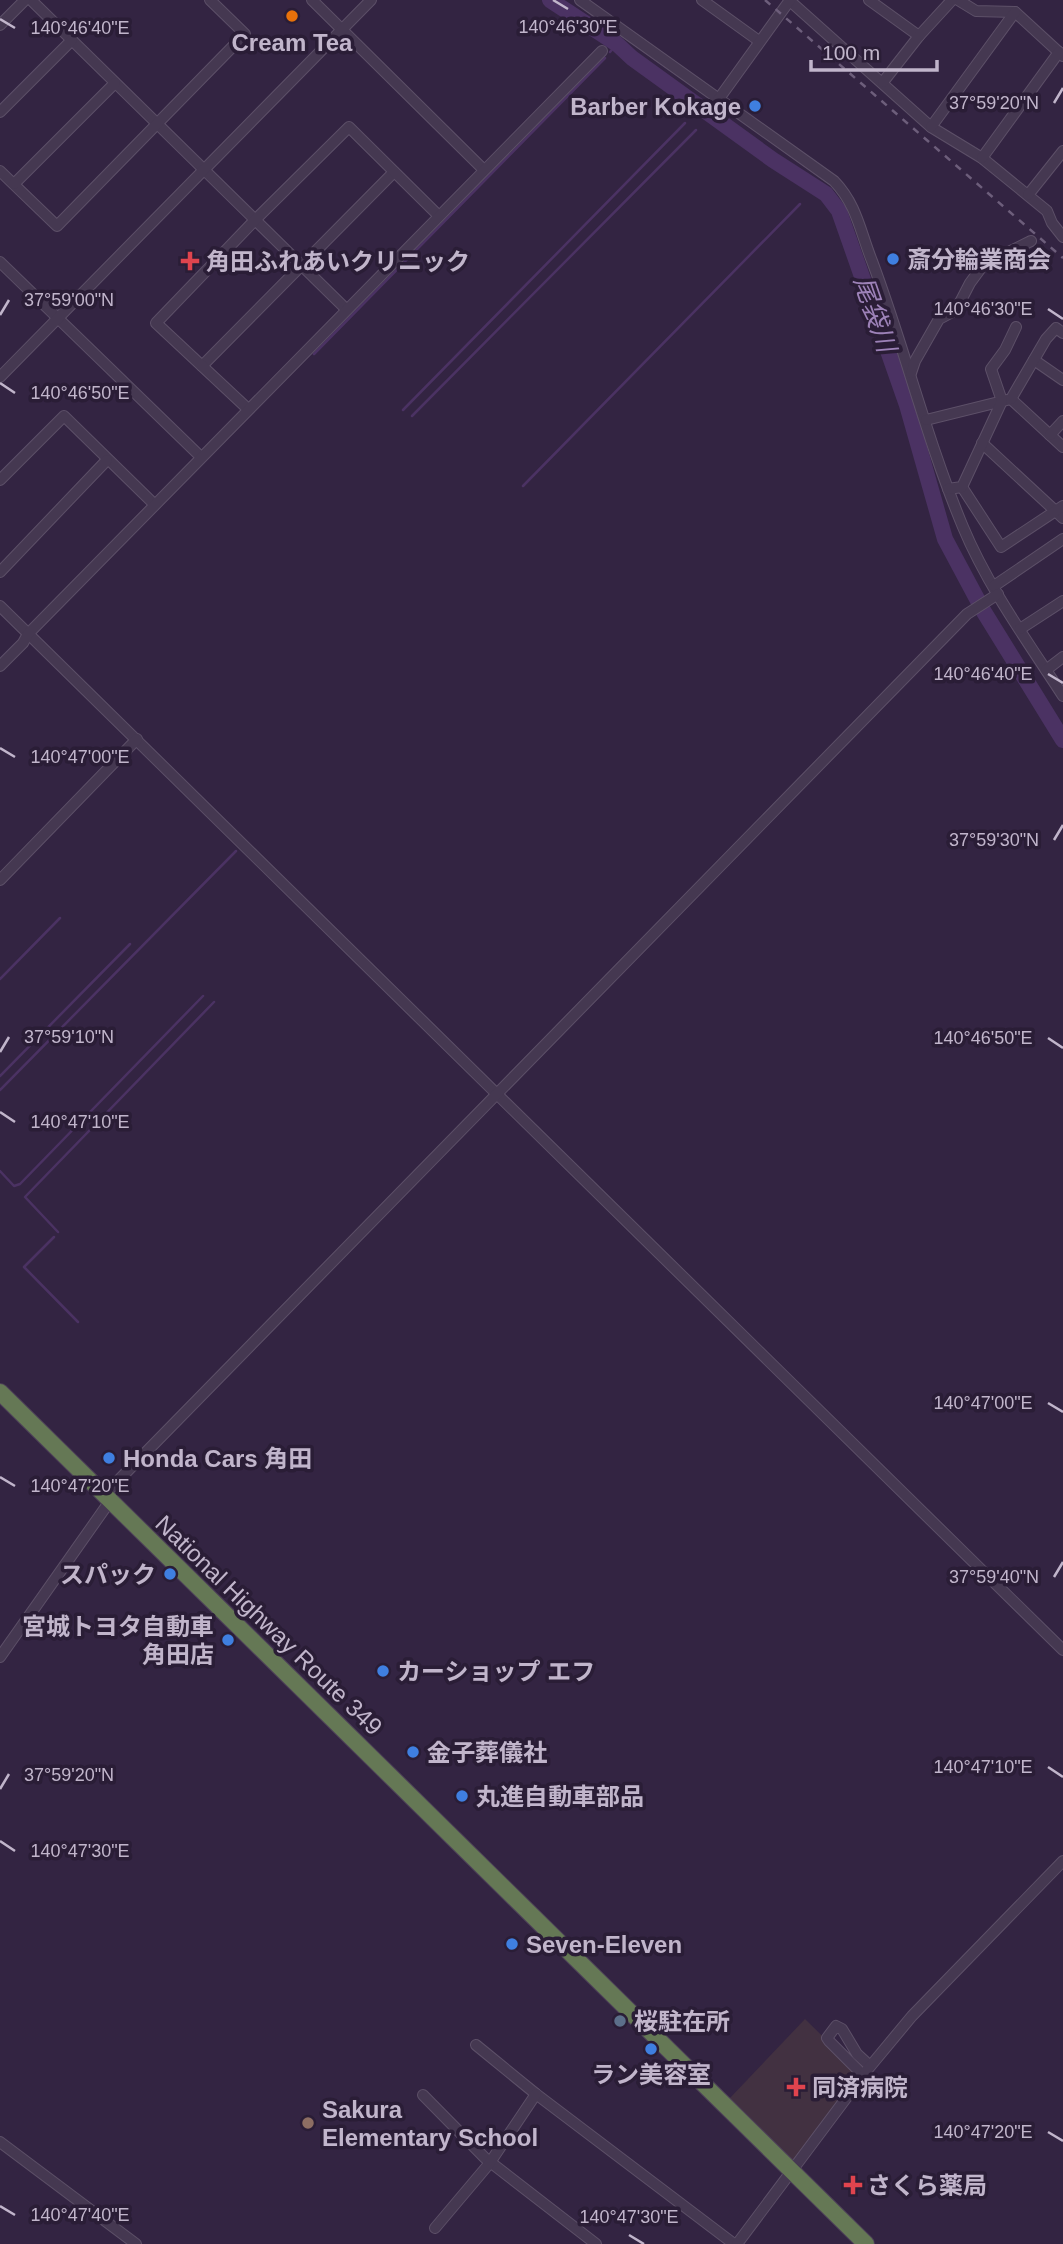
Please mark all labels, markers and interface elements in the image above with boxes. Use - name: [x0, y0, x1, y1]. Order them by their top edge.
- marker: Cream Tea: [284, 8, 300, 24]
- text: 140°46'30"E: [518, 17, 618, 37]
- text: 140°46'40"E: [30, 18, 130, 38]
- scale bar: [811, 28, 937, 72]
- place label: Cream Tea: [232, 29, 353, 56]
- text: 100 m: [822, 41, 880, 64]
- place label: Barber Kokage: [570, 93, 741, 120]
- text: 37°59'20"N: [949, 93, 1039, 113]
- marker: Barber Kokage: [747, 98, 763, 114]
- place label: 斎分輪業商会: [907, 246, 1051, 273]
- place label: 角田ふれあいクリニック: [206, 248, 470, 275]
- marker: 角田ふれあいクリニック: [180, 251, 200, 271]
- marker: 斎分輪業商会: [885, 251, 901, 267]
- water label: 尾袋川: [848, 272, 903, 359]
- text: 37°59'00"N: [24, 290, 114, 310]
- text: 140°46'30"E: [933, 299, 1033, 319]
- text: 140°46'50"E: [30, 383, 130, 403]
- text: 140°46'40"E: [933, 664, 1033, 684]
- text: 140°47'00"E: [30, 747, 130, 767]
- text: 37°59'30"N: [949, 830, 1039, 850]
- text: 37°59'10"N: [24, 1027, 114, 1047]
- text: 140°46'50"E: [933, 1028, 1033, 1048]
- text: 140°47'10"E: [30, 1112, 130, 1132]
- text: 140°47'00"E: [933, 1393, 1033, 1413]
- place label: Honda Cars 角田: [123, 1445, 312, 1472]
- marker: Honda Cars 角田: [101, 1450, 117, 1466]
- text: 140°47'20"E: [30, 1476, 130, 1496]
- street label: National Highway Route 349: [150, 1510, 388, 1740]
- place label: スパック: [60, 1561, 156, 1588]
- marker: スパック: [162, 1566, 178, 1582]
- text: 37°59'40"N: [949, 1567, 1039, 1587]
- place label: 宮城トヨタ自動車 角田店: [22, 1613, 214, 1668]
- marker: 宮城トヨタ自動車 角田店: [220, 1632, 236, 1648]
- place label: カーショップ エフ: [397, 1658, 595, 1685]
- marker: カーショップ エフ: [375, 1663, 391, 1679]
- place label: 金子葬儀社: [427, 1739, 547, 1766]
- marker: 金子葬儀社: [405, 1744, 421, 1760]
- text: 140°47'10"E: [933, 1757, 1033, 1777]
- text: 37°59'20"N: [24, 1765, 114, 1785]
- place label: 丸進自動車部品: [476, 1783, 644, 1810]
- marker: 丸進自動車部品: [454, 1788, 470, 1804]
- text: 140°47'30"E: [30, 1841, 130, 1861]
- place label: Seven-Eleven: [526, 1931, 682, 1958]
- marker: Seven-Eleven: [504, 1936, 520, 1952]
- place label: 桜駐在所: [634, 2008, 730, 2035]
- marker: 桜駐在所: [612, 2013, 628, 2029]
- marker: ラン美容室: [643, 2041, 659, 2057]
- place label: ラン美容室: [591, 2061, 711, 2088]
- place label: 同済病院: [812, 2074, 908, 2101]
- marker: 同済病院: [786, 2077, 806, 2097]
- place label: Sakura Elementary School: [322, 2096, 538, 2151]
- marker: Sakura Elementary School: [300, 2115, 316, 2131]
- text: 140°47'20"E: [933, 2122, 1033, 2142]
- place label: さくら薬局: [867, 2172, 987, 2199]
- marker: さくら薬局: [845, 2177, 861, 2193]
- text: 140°47'40"E: [30, 2205, 130, 2225]
- text: 140°47'30"E: [579, 2207, 679, 2227]

